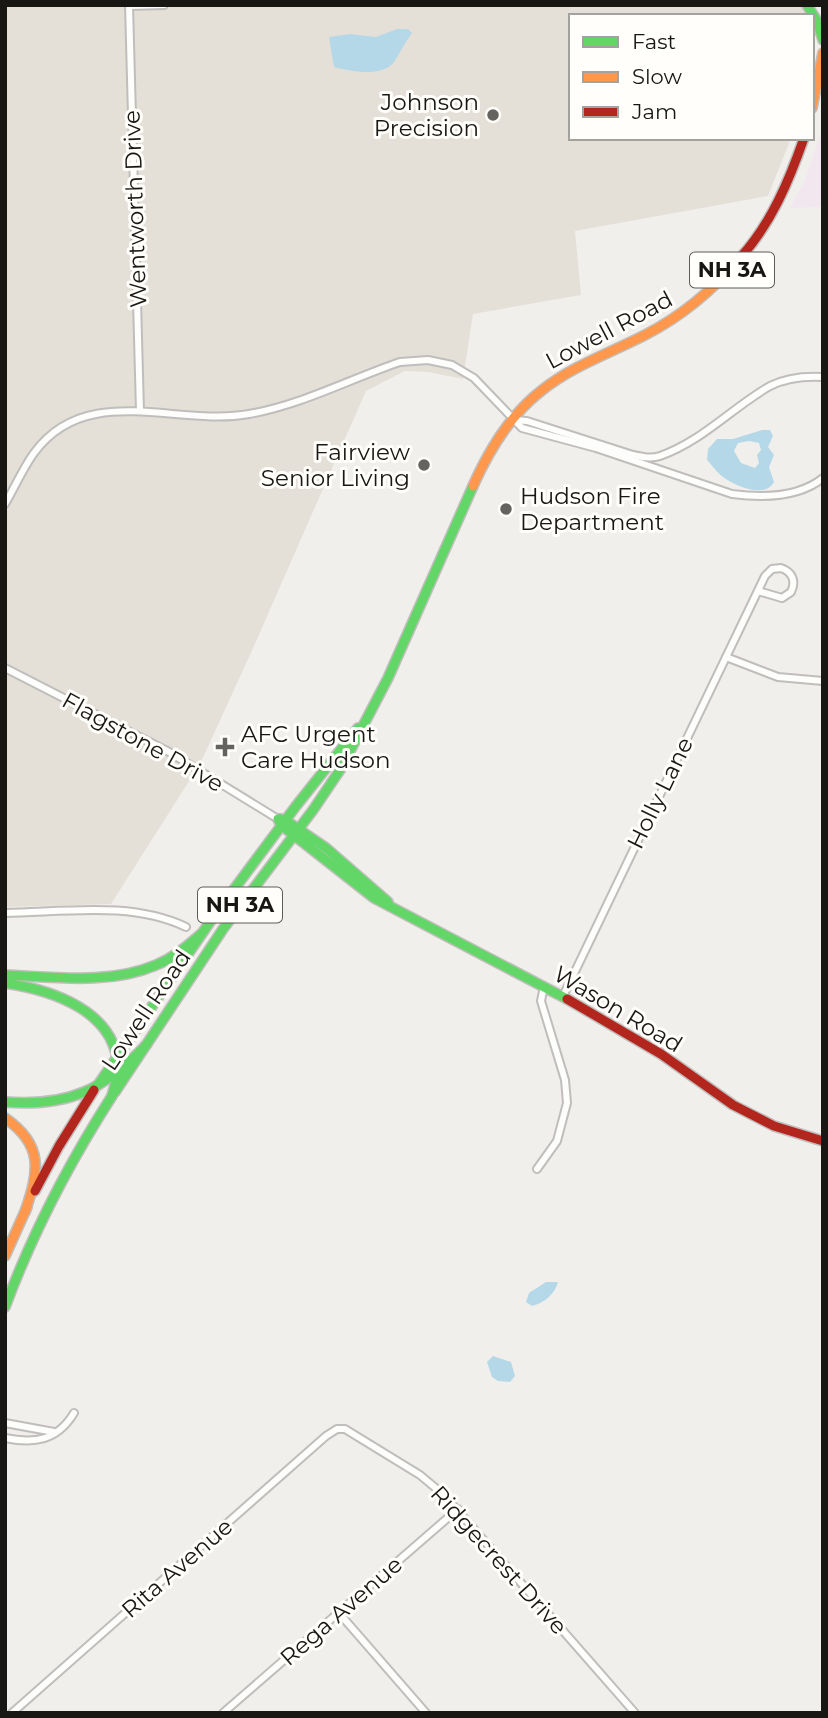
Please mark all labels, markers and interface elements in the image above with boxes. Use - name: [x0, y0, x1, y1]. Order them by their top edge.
- legend: [569, 14, 814, 140]
- text: Fast: [632, 29, 676, 54]
- text: Slow: [632, 64, 682, 89]
- place label: Johnson Precision: [374, 88, 479, 142]
- text: Jam: [631, 99, 677, 124]
- marker: Johnson Precision: [485, 107, 501, 123]
- street label: Wentworth Drive: [118, 110, 152, 308]
- road number: NH 3A: [690, 252, 774, 288]
- street label: Lowell Road: [541, 285, 677, 375]
- place label: Fairview Senior Living: [261, 438, 411, 492]
- marker: Fairview Senior Living: [416, 457, 432, 473]
- place label: Hudson Fire Department: [520, 482, 664, 536]
- marker: Hudson Fire Department: [498, 501, 514, 517]
- street label: Flagstone Drive: [57, 686, 229, 798]
- place label: AFC Urgent Care Hudson: [241, 720, 391, 774]
- street label: Holly Lane: [621, 733, 699, 853]
- marker: AFC Urgent Care Hudson: [215, 737, 235, 757]
- road number: NH 3A: [198, 888, 282, 922]
- street label: Lowell Road: [95, 944, 197, 1076]
- street label: Wason Road: [549, 960, 687, 1058]
- street label: Ridgecrest Drive: [425, 1480, 573, 1640]
- street label: Rita Avenue: [116, 1512, 238, 1624]
- street label: Rega Avenue: [274, 1550, 408, 1672]

